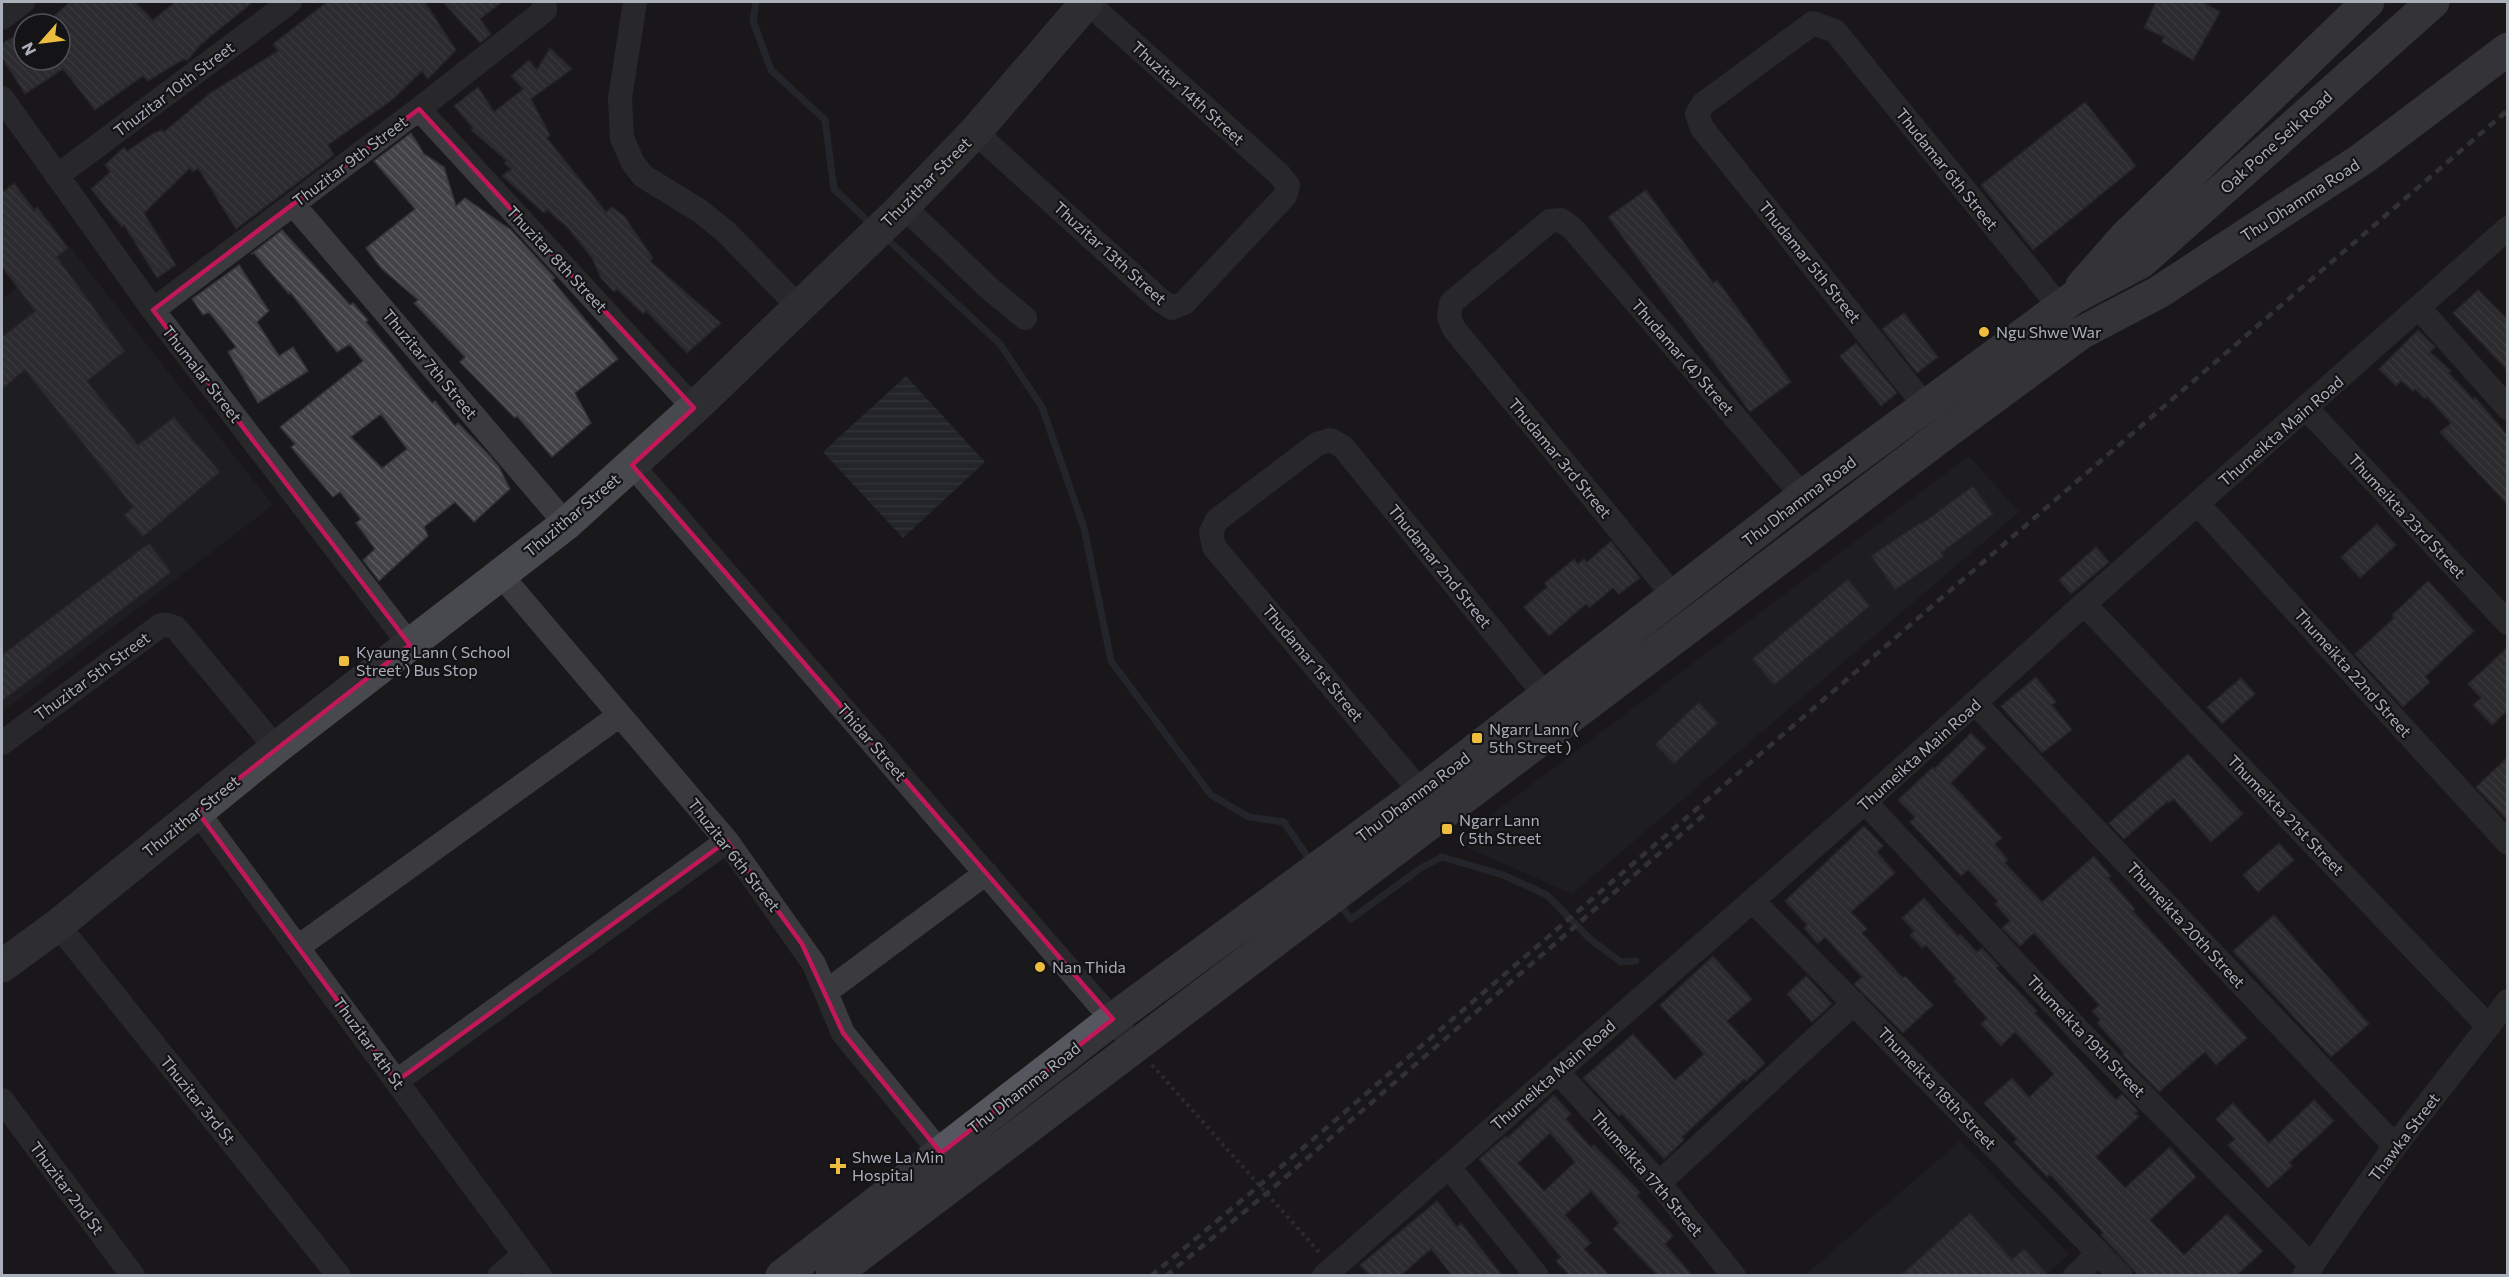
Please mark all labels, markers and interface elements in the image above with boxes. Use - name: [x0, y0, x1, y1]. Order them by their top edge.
- north arrow: [12, 12, 72, 72]
- street label: Thuzitar 10th Street: [110, 37, 238, 140]
- street label: Thuzitar 14th Street: [1128, 37, 1249, 149]
- text: N: [17, 40, 40, 59]
- street label: Oak Pone Seik Road: [2216, 86, 2336, 197]
- street label: Thudamar 6th Street: [1892, 104, 2003, 234]
- street label: Thuzitar 9th Street: [289, 111, 411, 210]
- street label: Thuzithar Street: [877, 132, 975, 231]
- street label: Thu Dhamma Road: [2237, 154, 2363, 245]
- street label: Thuzitar 13th Street: [1050, 197, 1171, 308]
- street label: Thudamar 5th Street: [1756, 197, 1866, 327]
- street label: Thuzitar 8th Street: [503, 202, 612, 316]
- street label: Thudamar (4) Street: [1628, 295, 1739, 419]
- street label: Thuzitar 7th Street: [379, 305, 482, 423]
- street label: Thumalar Street: [159, 321, 246, 426]
- place label: Ngu Shwe War: [1996, 322, 2102, 341]
- marker: Ngu Shwe War: [1977, 325, 1991, 339]
- street label: Thumeikta Main Road: [2215, 371, 2347, 490]
- street label: Thudamar 3rd Street: [1505, 394, 1616, 522]
- street label: Thumeikta 23rd Street: [2345, 450, 2470, 582]
- street label: Thu Dhamma Road: [1738, 452, 1859, 550]
- street label: Thuzithar Street: [520, 469, 624, 560]
- street label: Thudamar 2nd Street: [1385, 500, 1496, 632]
- street label: Thudamar 1st Street: [1259, 600, 1368, 725]
- street label: Thumeikta 22nd Street: [2291, 605, 2416, 741]
- street label: Thuzitar 5th Street: [30, 627, 153, 724]
- place label: Kyaung Lann ( School Street ) Bus Stop: [356, 642, 510, 679]
- marker: Kyaung Lann ( School Street ) Bus Stop: [337, 654, 351, 668]
- street label: Thumeikta Main Road: [1853, 694, 1984, 815]
- street label: Thidar Street: [834, 699, 911, 784]
- place label: Ngarr Lann ( 5th Street ): [1489, 719, 1579, 756]
- marker: Ngarr Lann ( 5th Street ): [1470, 731, 1484, 745]
- street label: Thu Dhamma Road: [1352, 748, 1473, 846]
- street label: Thumeikta 21st Street: [2224, 751, 2349, 879]
- street label: Thuzithar Street: [138, 770, 243, 861]
- street label: Thuzitar 6th Street: [684, 794, 785, 915]
- place label: Ngarr Lann ( 5th Street: [1459, 810, 1542, 847]
- marker: Ngarr Lann ( 5th Street: [1440, 822, 1454, 836]
- street label: Thumeikta 20th Street: [2123, 858, 2250, 992]
- place label: Nan Thida: [1052, 957, 1126, 976]
- marker: Nan Thida: [1033, 960, 1047, 974]
- street label: Thumeikta 19th Street: [2023, 971, 2150, 1101]
- street label: Thuzitar 4th St: [330, 993, 409, 1093]
- street label: Thumeikta Main Road: [1487, 1015, 1619, 1134]
- street label: Thumeikta 18th Street: [1874, 1023, 2001, 1153]
- street label: Thu Dhamma Road: [964, 1038, 1084, 1137]
- street label: Thuzitar 3rd St: [157, 1052, 240, 1148]
- street label: Thawka Street: [2364, 1088, 2443, 1185]
- street label: Thumeikta 17th Street: [1587, 1106, 1708, 1240]
- street label: Thuzitar 2nd St: [26, 1138, 109, 1238]
- place label: Shwe La Min Hospital: [852, 1147, 944, 1184]
- marker: Shwe La Min Hospital: [829, 1157, 847, 1175]

